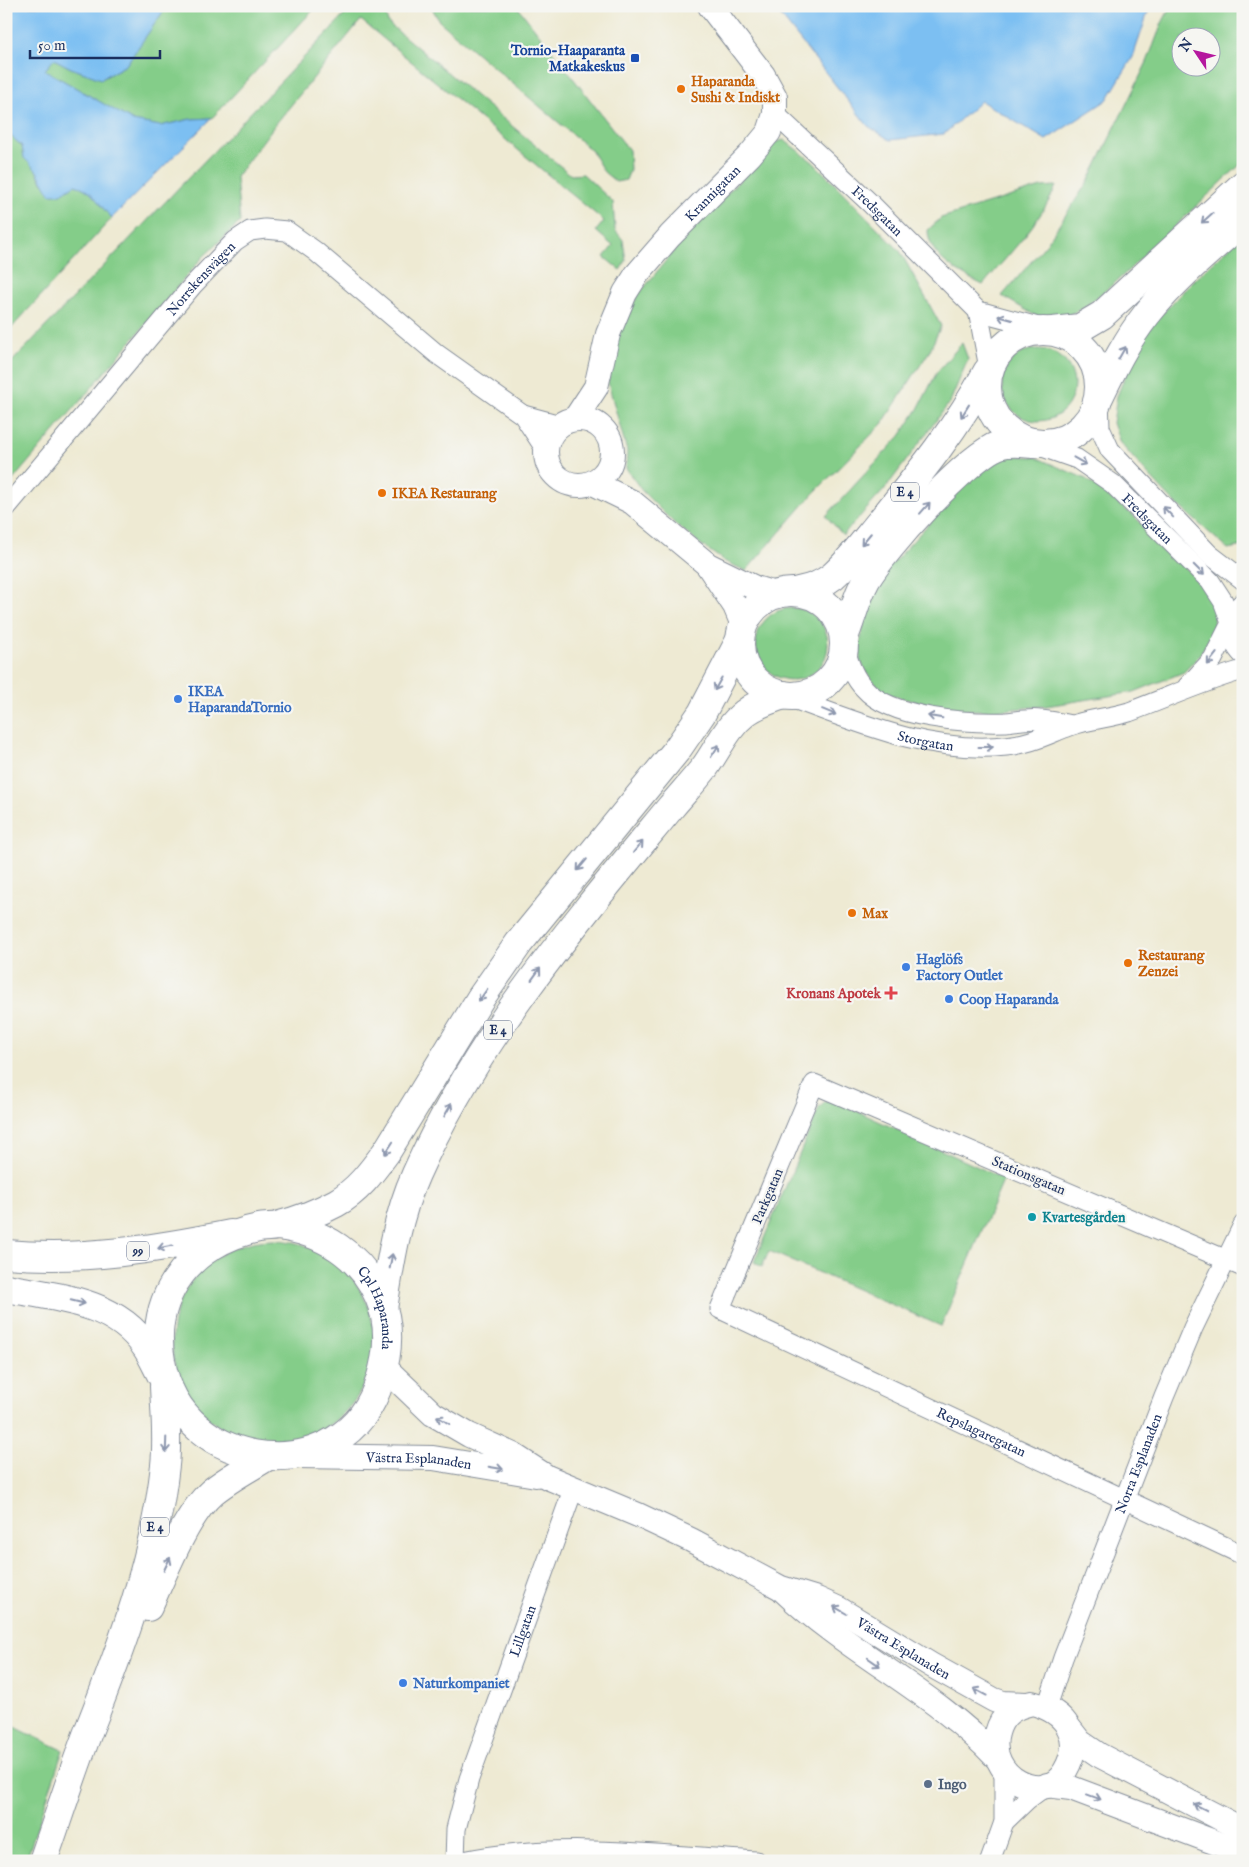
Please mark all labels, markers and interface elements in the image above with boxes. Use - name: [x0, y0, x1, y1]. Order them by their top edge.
- scale bar: [30, 28, 160, 60]
- north arrow: [1172, 28, 1222, 78]
- text: N: [1175, 35, 1197, 56]
- text: 50 m: [38, 36, 66, 55]
- place label: Tornio-Haaparanta Matkakeskus: [510, 42, 626, 76]
- marker: Tornio-Haaparanta Matkakeskus: [629, 52, 641, 64]
- place label: Haparanda Sushi & Indiskt: [691, 73, 780, 107]
- marker: Haparanda Sushi & Indiskt: [675, 83, 687, 95]
- street label: Krannigatan: [681, 162, 745, 226]
- street label: Fredsgatan: [847, 182, 907, 241]
- one-way arrow: [1200, 212, 1213, 224]
- street label: Norrskensvägen: [163, 238, 240, 320]
- one-way arrow: [998, 313, 1014, 323]
- one-way arrow: [1117, 347, 1127, 361]
- one-way arrow: [960, 403, 970, 417]
- one-way arrow: [1072, 456, 1087, 466]
- road number: E 4: [891, 482, 919, 502]
- place label: IKEA Restaurang: [392, 485, 498, 503]
- marker: IKEA Restaurang: [376, 487, 388, 499]
- street label: Fredsgatan: [1117, 490, 1176, 549]
- one-way arrow: [919, 502, 931, 515]
- one-way arrow: [1162, 506, 1175, 518]
- one-way arrow: [860, 532, 871, 545]
- one-way arrow: [1193, 564, 1206, 576]
- one-way arrow: [1207, 652, 1218, 665]
- one-way arrow: [713, 676, 723, 691]
- place label: IKEA HaparandaTornio: [188, 683, 292, 717]
- marker: IKEA HaparandaTornio: [172, 693, 184, 705]
- one-way arrow: [821, 708, 836, 717]
- one-way arrow: [928, 712, 944, 722]
- street label: Storgatan: [895, 727, 955, 756]
- one-way arrow: [978, 742, 994, 752]
- one-way arrow: [710, 745, 720, 759]
- one-way arrow: [632, 841, 643, 854]
- one-way arrow: [576, 859, 587, 872]
- place label: Max: [862, 905, 888, 923]
- marker: Max: [846, 907, 858, 919]
- place label: Restaurang Zenzei: [1138, 947, 1206, 981]
- place label: Haglöfs Factory Outlet: [916, 951, 1003, 985]
- marker: Restaurang Zenzei: [1122, 957, 1134, 969]
- marker: Haglöfs Factory Outlet: [900, 961, 912, 973]
- one-way arrow: [531, 967, 542, 981]
- place label: Kronans Apotek: [786, 985, 882, 1003]
- one-way arrow: [478, 987, 488, 1001]
- marker: Kronans Apotek: [885, 987, 897, 999]
- place label: Coop Haparanda: [959, 991, 1060, 1009]
- marker: Coop Haparanda: [943, 993, 955, 1005]
- road number: E 4: [484, 1020, 512, 1040]
- one-way arrow: [444, 1103, 454, 1118]
- one-way arrow: [383, 1140, 393, 1154]
- street label: Stationsgatan: [989, 1152, 1069, 1200]
- street label: Parkgatan: [748, 1165, 788, 1227]
- place label: Kvartesgården: [1042, 1209, 1126, 1227]
- marker: Kvartesgården: [1026, 1211, 1038, 1223]
- road number: 99: [127, 1242, 149, 1260]
- one-way arrow: [158, 1243, 174, 1252]
- one-way arrow: [386, 1253, 396, 1269]
- street label: Cpl Haparanda: [353, 1263, 395, 1351]
- one-way arrow: [69, 1298, 85, 1307]
- street label: Repslagaregatan: [933, 1404, 1029, 1462]
- street label: Norra Esplanaden: [1112, 1411, 1167, 1516]
- one-way arrow: [437, 1415, 451, 1425]
- one-way arrow: [162, 1437, 171, 1453]
- street label: Västra Esplanaden: [365, 1449, 473, 1474]
- one-way arrow: [487, 1464, 503, 1474]
- road number: E 4: [141, 1518, 169, 1536]
- one-way arrow: [163, 1557, 173, 1572]
- street label: Lillgatan: [506, 1603, 541, 1659]
- one-way arrow: [832, 1605, 847, 1615]
- street label: Västra Esplanaden: [852, 1613, 954, 1684]
- one-way arrow: [866, 1657, 880, 1667]
- place label: Naturkompaniet: [412, 1675, 510, 1693]
- marker: Naturkompaniet: [397, 1677, 409, 1689]
- one-way arrow: [973, 1687, 988, 1696]
- place label: Ingo: [938, 1776, 967, 1794]
- marker: Ingo: [922, 1778, 934, 1790]
- one-way arrow: [1086, 1793, 1102, 1802]
- one-way arrow: [1193, 1802, 1208, 1811]

